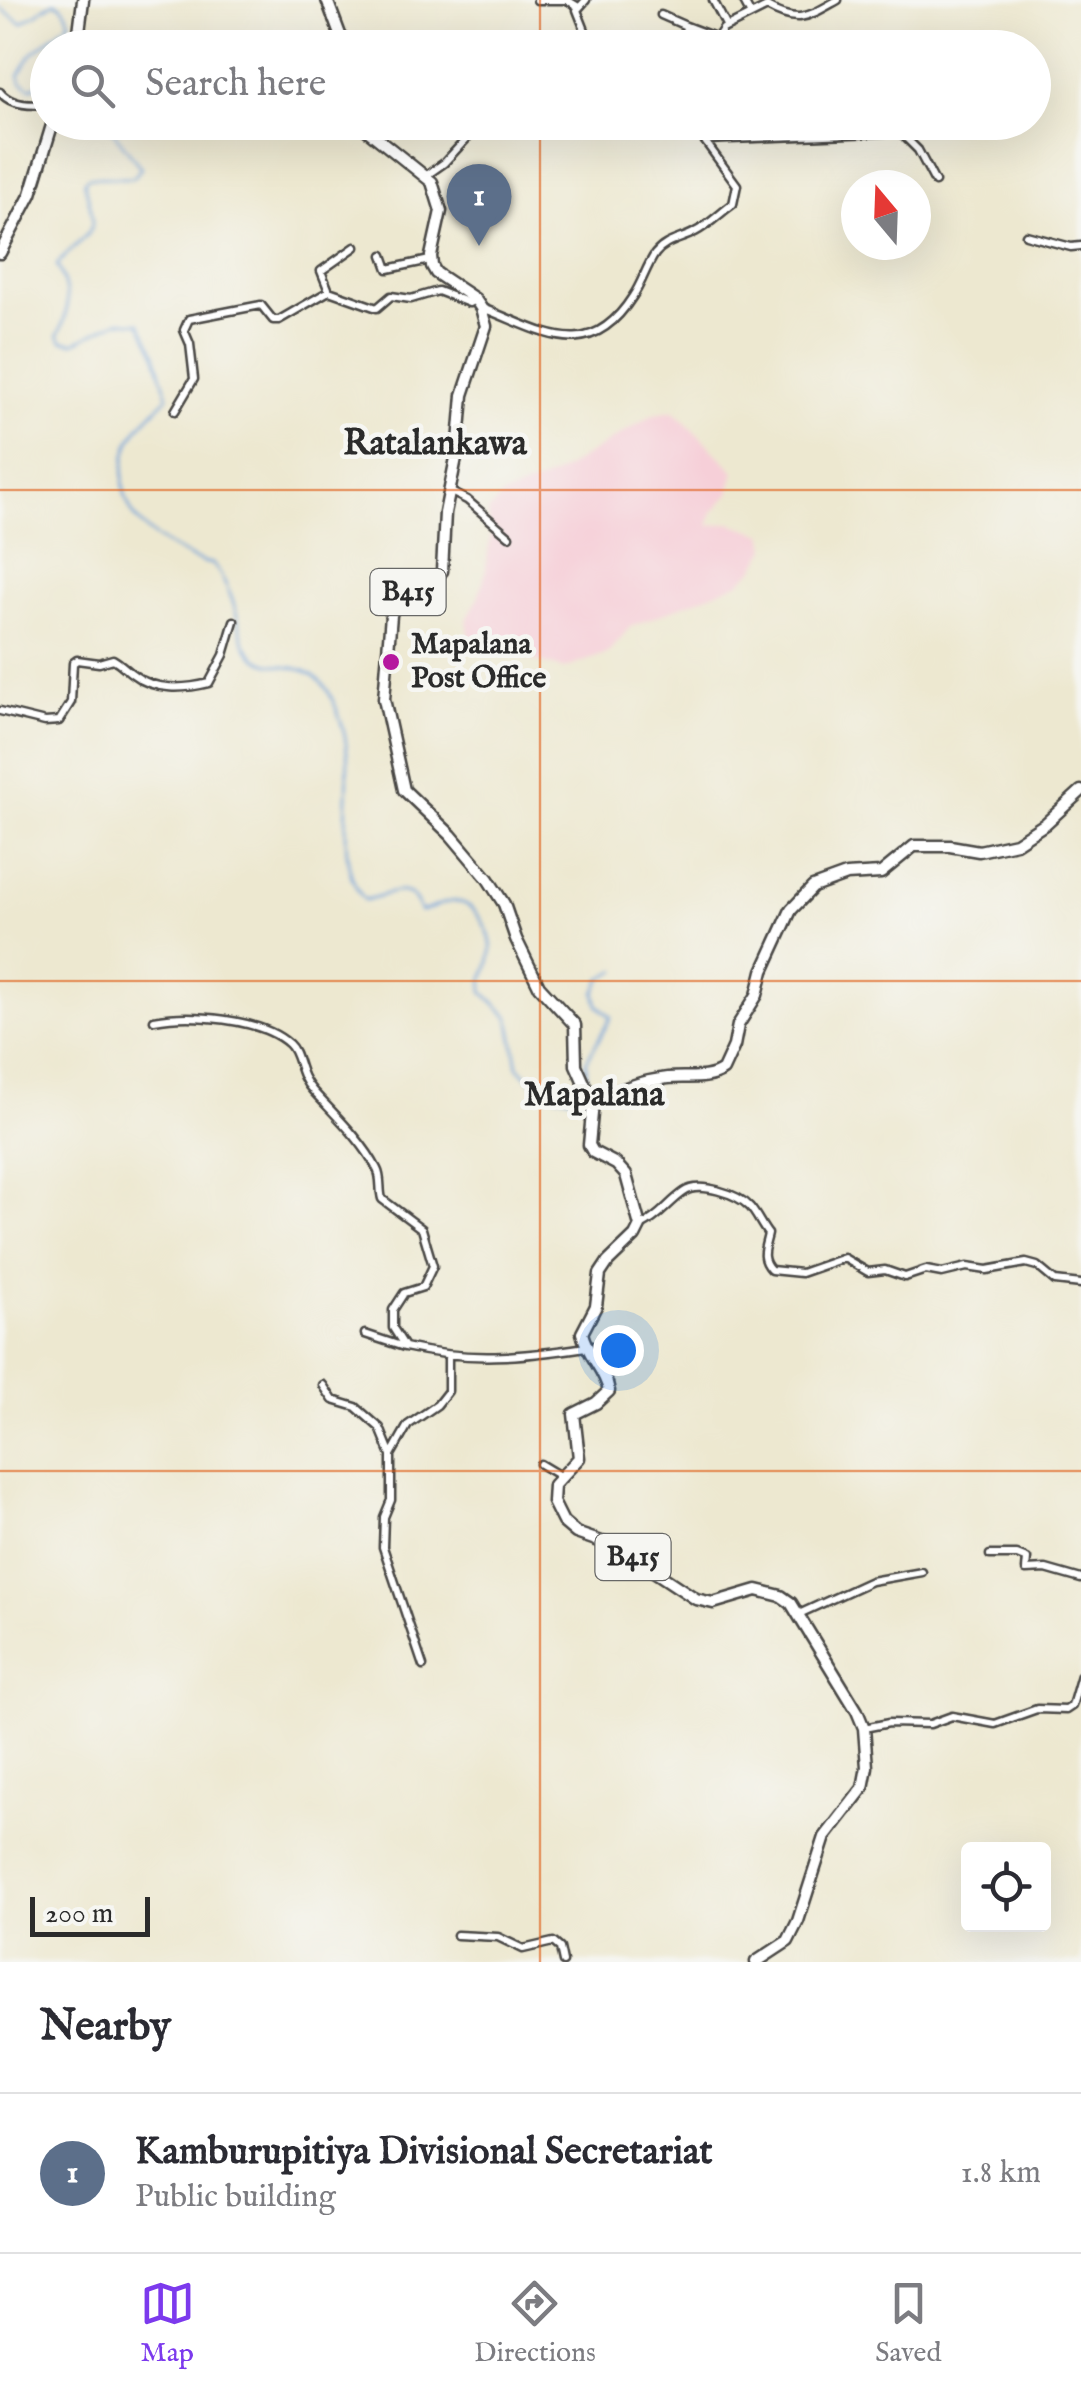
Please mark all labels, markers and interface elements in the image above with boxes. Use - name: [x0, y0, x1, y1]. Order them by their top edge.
- search box: [30, 30, 1051, 140]
- icon: search: [65, 58, 120, 113]
- text: Search here: [145, 61, 326, 109]
- pin: 1: [446, 164, 512, 246]
- north arrow: [841, 170, 931, 260]
- district label: Ratalankawa: [343, 422, 528, 467]
- road number: B415: [370, 569, 446, 615]
- place label: Mapalana Post Office: [411, 626, 547, 698]
- marker: Mapalana Post Office: [380, 651, 402, 673]
- district label: Mapalana: [524, 1073, 665, 1118]
- your location: [593, 1325, 644, 1376]
- road number: B415: [596, 1534, 670, 1580]
- map controls: [961, 1842, 1051, 1932]
- button: locate: [961, 1842, 1051, 1932]
- scale bar: [30, 1892, 150, 1936]
- text: 200 m: [45, 1897, 113, 1932]
- text: Nearby: [40, 2001, 171, 2054]
- text: Kamburupitiya Divisional Secretariat: [135, 2129, 713, 2177]
- text: 1: [67, 2153, 78, 2194]
- text: 1.8 km: [961, 2153, 1041, 2194]
- text: Public building: [135, 2177, 336, 2218]
- tab: Map: [140, 2276, 195, 2371]
- tab: Directions: [474, 2276, 596, 2371]
- tab: Saved: [875, 2276, 941, 2371]

